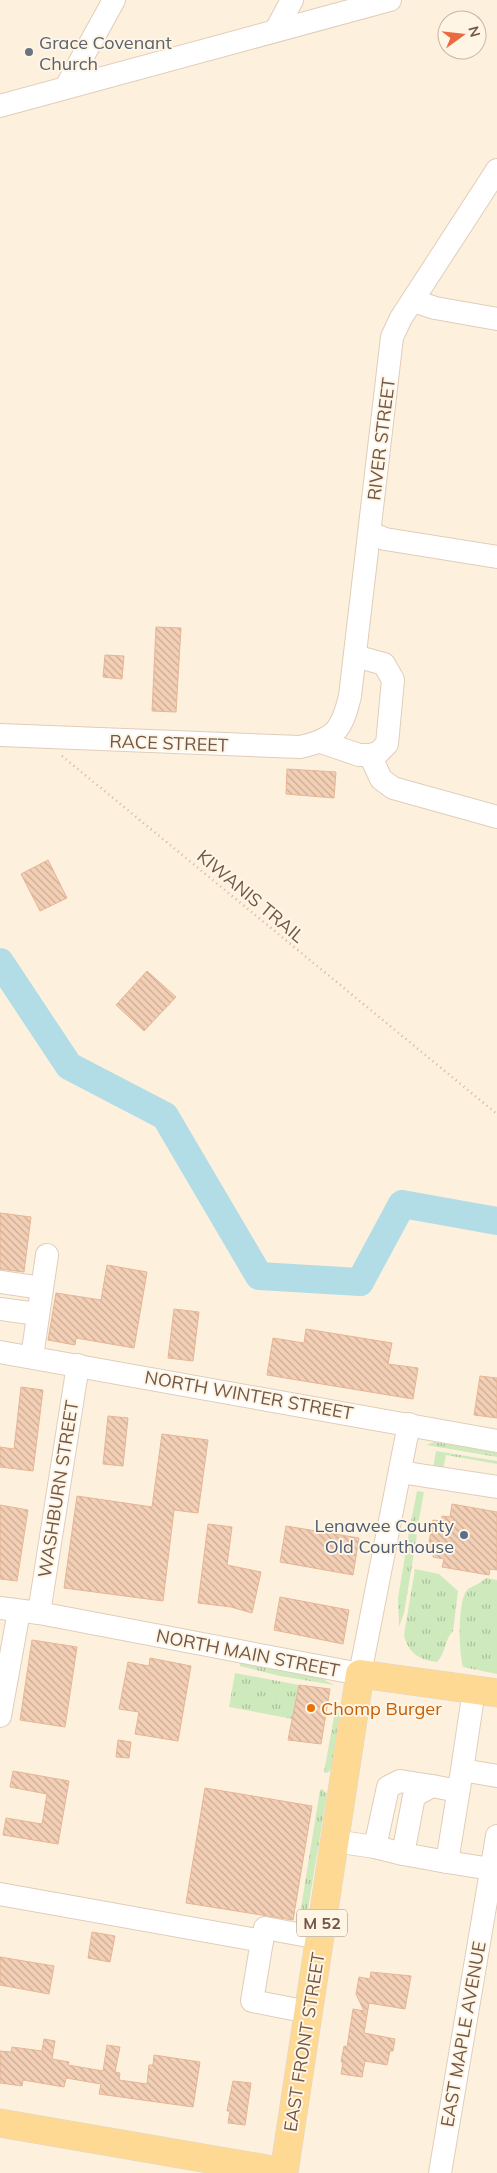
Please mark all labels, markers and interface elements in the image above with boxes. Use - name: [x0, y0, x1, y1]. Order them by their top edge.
- north arrow: [437, 10, 487, 60]
- text: N: [464, 24, 485, 39]
- place label: Grace Covenant Church: [39, 31, 172, 75]
- marker: Grace Covenant Church: [23, 46, 35, 58]
- street label: RIVER STREET: [362, 376, 400, 502]
- street label: RACE STREET: [109, 729, 229, 757]
- street label: KIWANIS TRAIL: [193, 844, 310, 948]
- street label: NORTH WINTER STREET: [143, 1365, 355, 1425]
- street label: WASHBURN STREET: [33, 1399, 83, 1579]
- place label: Lenawee County Old Courthouse: [315, 1514, 454, 1558]
- marker: Lenawee County Old Courthouse: [458, 1529, 470, 1541]
- street label: NORTH MAIN STREET: [154, 1624, 342, 1682]
- place label: Chomp Burger: [321, 1697, 442, 1720]
- marker: Chomp Burger: [305, 1702, 317, 1714]
- road number: M 52: [297, 1910, 347, 1936]
- street label: EAST MAPLE AVENUE: [435, 1939, 491, 2129]
- street label: EAST FRONT STREET: [278, 1950, 330, 2133]

